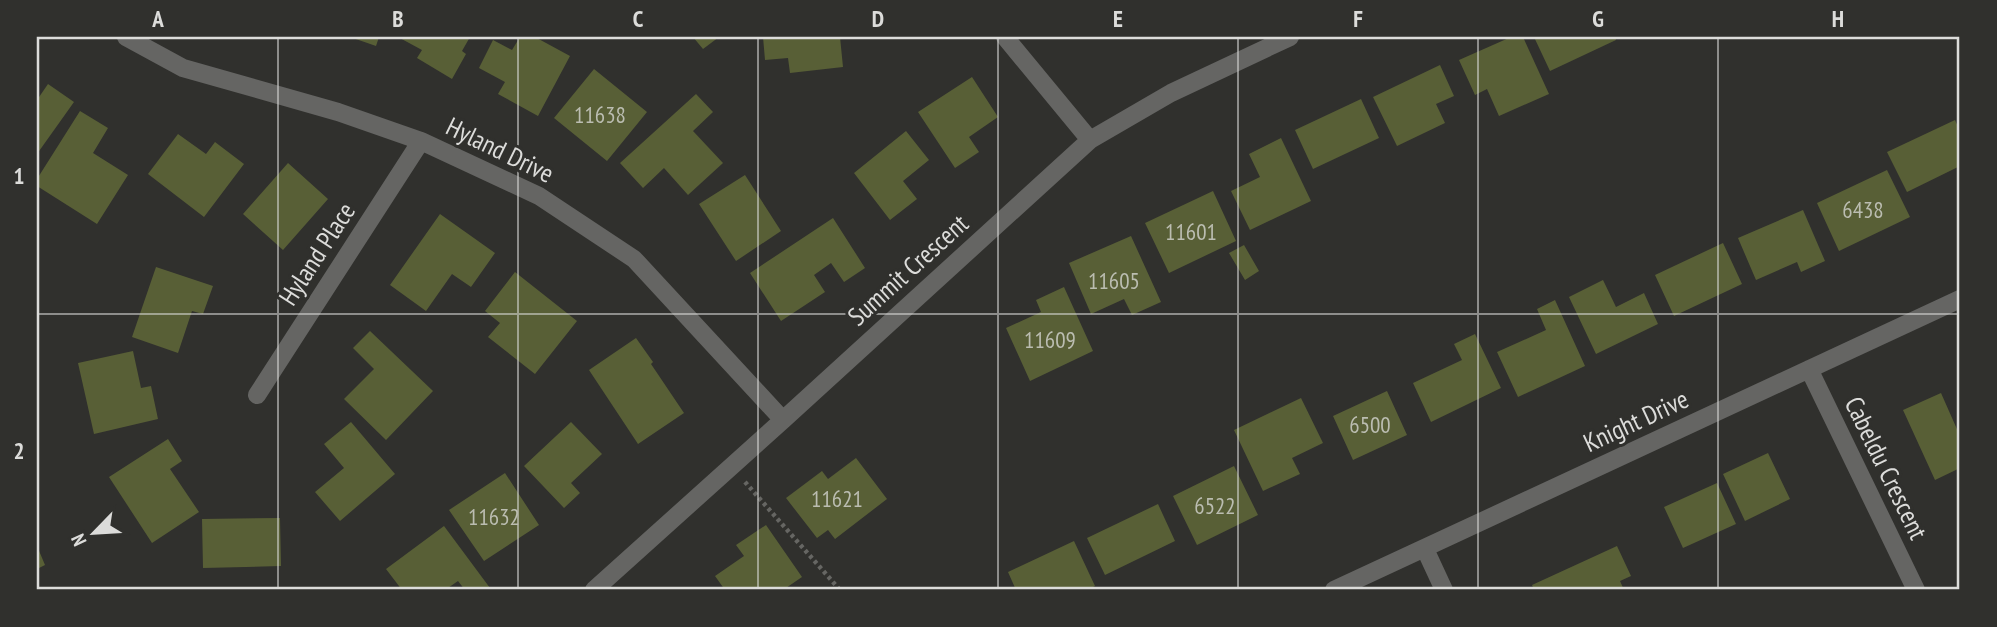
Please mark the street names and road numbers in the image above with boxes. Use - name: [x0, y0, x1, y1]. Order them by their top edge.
- street label: Hyland Drive: [441, 109, 559, 190]
- street label: Hyland Place: [271, 196, 362, 311]
- street label: Summit Crescent: [841, 207, 975, 332]
- street label: Knight Drive: [1578, 382, 1693, 459]
- street label: Cabeldu Crescent: [1838, 391, 1935, 544]

